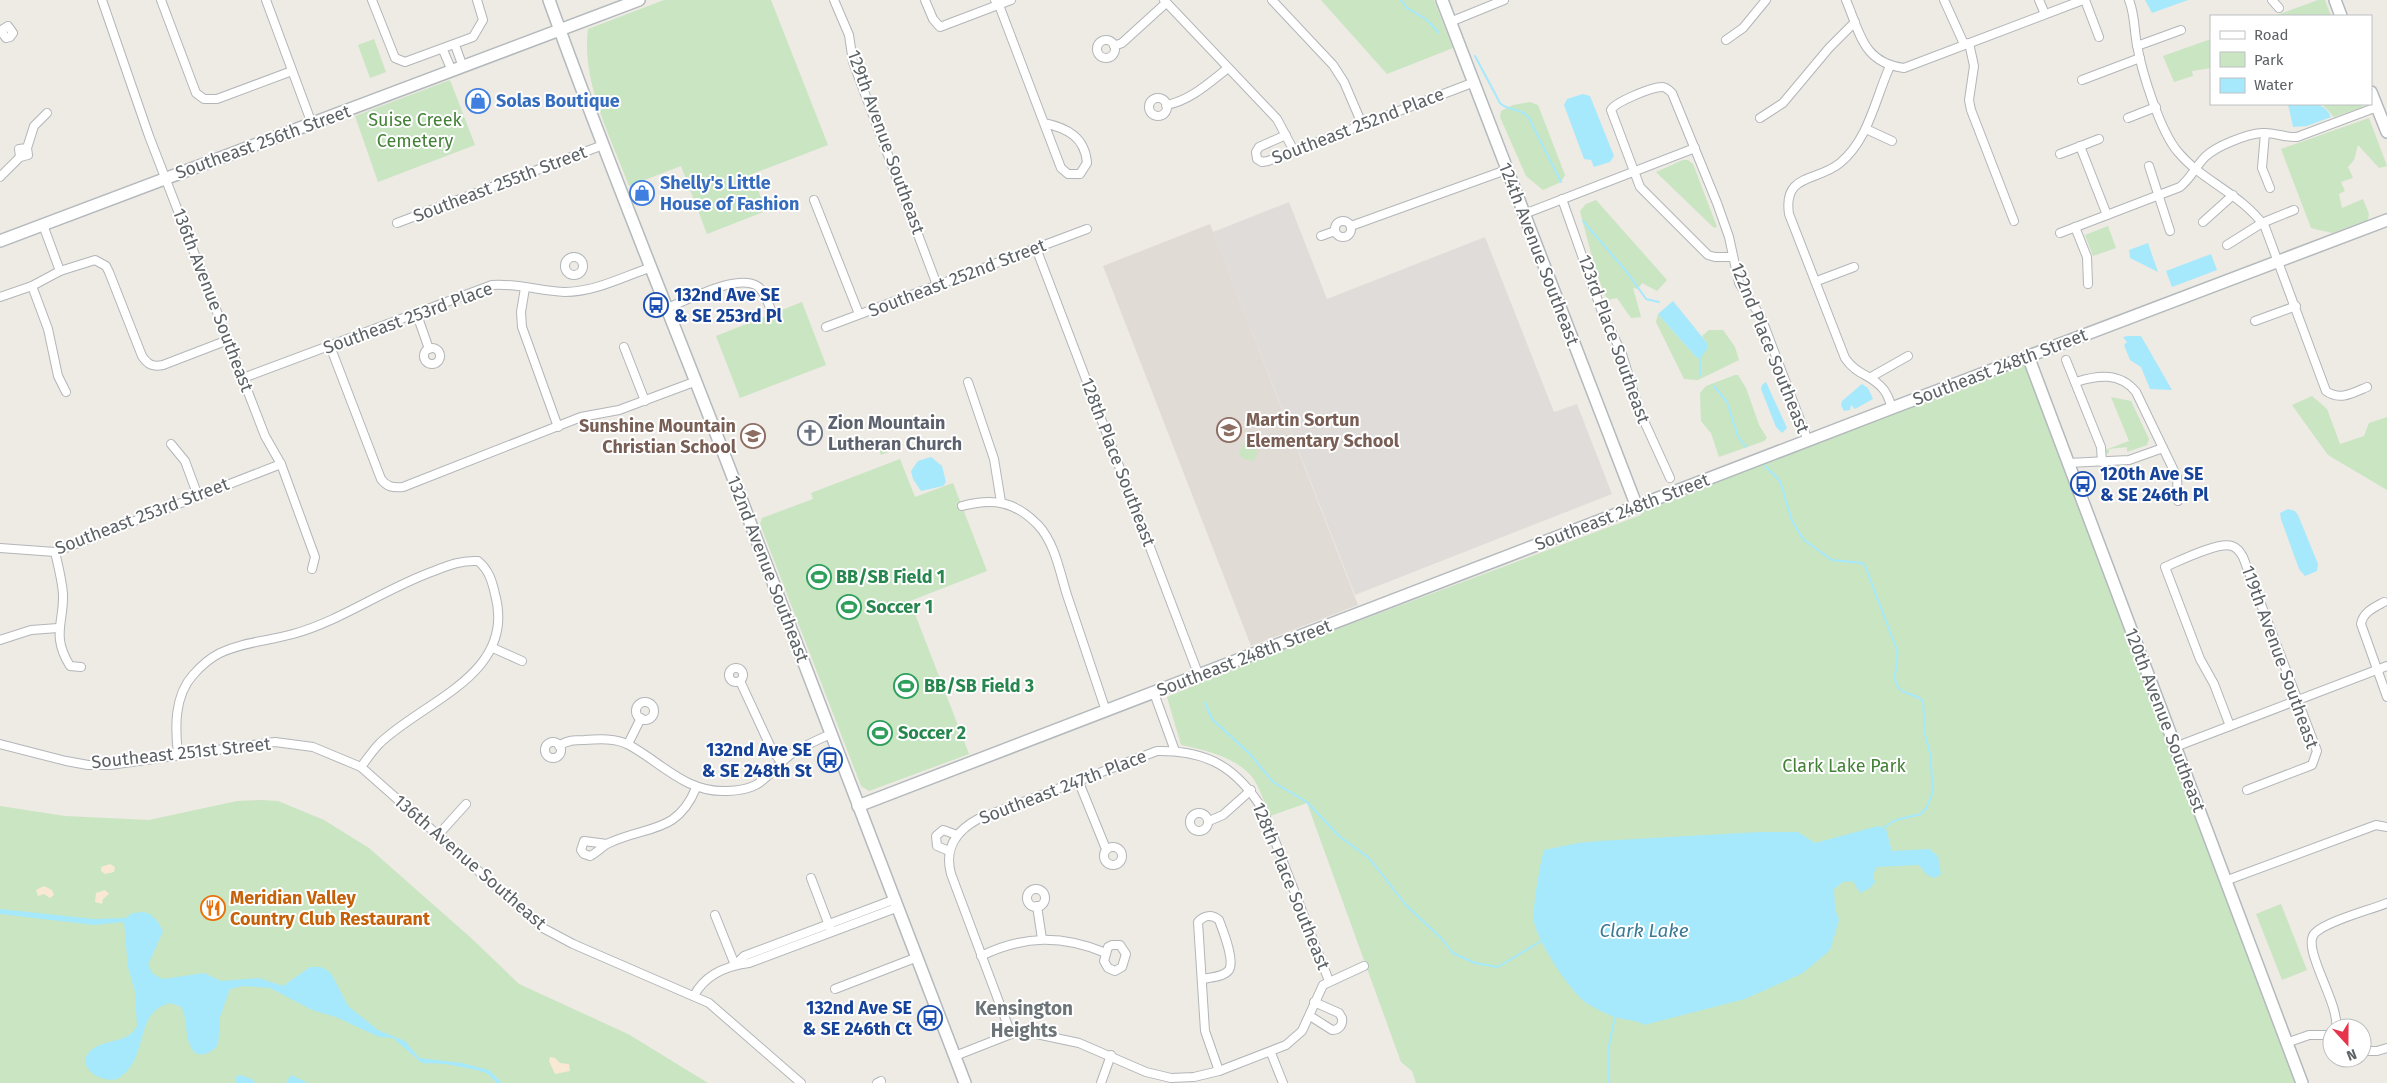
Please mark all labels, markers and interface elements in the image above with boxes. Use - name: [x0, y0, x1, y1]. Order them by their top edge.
- legend: [2210, 15, 2372, 105]
- text: Road: [2254, 26, 2289, 44]
- street label: 129th Avenue Southeast: [842, 47, 930, 238]
- text: Park: [2254, 51, 2284, 69]
- text: Water: [2254, 76, 2293, 94]
- street label: Southeast 252nd Place: [1269, 83, 1447, 169]
- shop icon: Solas Boutique: [465, 88, 491, 114]
- place label: Solas Boutique: [496, 90, 620, 112]
- street label: Southeast 256th Street: [172, 100, 354, 184]
- park label: Suise Creek Cemetery: [368, 109, 462, 152]
- street label: Southeast 255th Street: [410, 141, 590, 227]
- street label: 124th Avenue Southeast: [1494, 159, 1584, 349]
- place label: Shelly's Little House of Fashion: [660, 172, 799, 215]
- shop icon: Shelly's Little House of Fashion: [629, 180, 655, 206]
- street label: 136th Avenue Southeast: [168, 205, 258, 395]
- street label: Southeast 252nd Street: [865, 234, 1049, 322]
- street label: 123rd Place Southeast: [1573, 252, 1655, 427]
- street label: 122nd Place Southeast: [1726, 260, 1814, 437]
- street label: Southeast 253rd Place: [320, 277, 496, 359]
- place label: 132nd Ave SE & SE 253rd Pl: [674, 284, 782, 327]
- bus stop icon: 132nd Ave SE & SE 253rd Pl: [643, 292, 669, 318]
- street label: Southeast 248th Street: [1910, 323, 2091, 410]
- street label: 128th Place Southeast: [1076, 375, 1160, 550]
- place label: Martin Sortun Elementary School: [1246, 409, 1400, 452]
- place label: Zion Mountain Lutheran Church: [828, 412, 962, 455]
- place label: Sunshine Mountain Christian School: [579, 415, 737, 458]
- school or university icon: Martin Sortun Elementary School: [1216, 417, 1242, 443]
- church icon: Zion Mountain Lutheran Church: [797, 420, 823, 446]
- school or university icon: Sunshine Mountain Christian School: [740, 423, 766, 449]
- place label: 120th Ave SE & SE 246th Pl: [2100, 463, 2209, 506]
- street label: Southeast 248th Street: [1532, 468, 1713, 555]
- bus stop icon: 120th Ave SE & SE 246th Pl: [2070, 471, 2096, 497]
- street label: Southeast 253rd Street: [52, 473, 232, 559]
- street label: 132nd Avenue Southeast: [722, 473, 814, 666]
- street label: 119th Avenue Southeast: [2237, 563, 2324, 752]
- sports icon: BB/SB Field 1: [806, 564, 832, 590]
- place label: BB/SB Field 1: [836, 566, 945, 588]
- sports icon: Soccer 1: [836, 594, 862, 620]
- place label: Soccer 1: [866, 596, 933, 618]
- street label: Southeast 248th Street: [1154, 614, 1335, 701]
- street label: 120th Avenue Southeast: [2120, 625, 2210, 815]
- sports icon: BB/SB Field 3: [893, 673, 919, 699]
- place label: BB/SB Field 3: [924, 675, 1034, 697]
- sports icon: Soccer 2: [867, 720, 893, 746]
- place label: Soccer 2: [898, 722, 966, 744]
- street label: Southeast 251st Street: [90, 733, 272, 773]
- place label: 132nd Ave SE & SE 248th St: [702, 739, 813, 782]
- street label: Southeast 247th Place: [976, 745, 1150, 829]
- bus stop icon: 132nd Ave SE & SE 248th St: [817, 747, 843, 773]
- park label: Clark Lake Park: [1782, 755, 1907, 777]
- street label: 136th Avenue Southeast: [389, 790, 551, 934]
- street label: 128th Place Southeast: [1247, 799, 1335, 973]
- place label: Meridian Valley Country Club Restaurant: [230, 887, 431, 930]
- restaurant icon: Meridian Valley Country Club Restaurant: [200, 895, 226, 921]
- water label: Clark Lake: [1600, 919, 1689, 942]
- place label: 132nd Ave SE & SE 246th Ct: [803, 997, 913, 1040]
- district label: Kensington Heights: [975, 997, 1073, 1042]
- bus stop icon: 132nd Ave SE & SE 246th Ct: [917, 1005, 943, 1031]
- north arrow: [2322, 1018, 2372, 1068]
- text: N: [2344, 1045, 2359, 1064]

